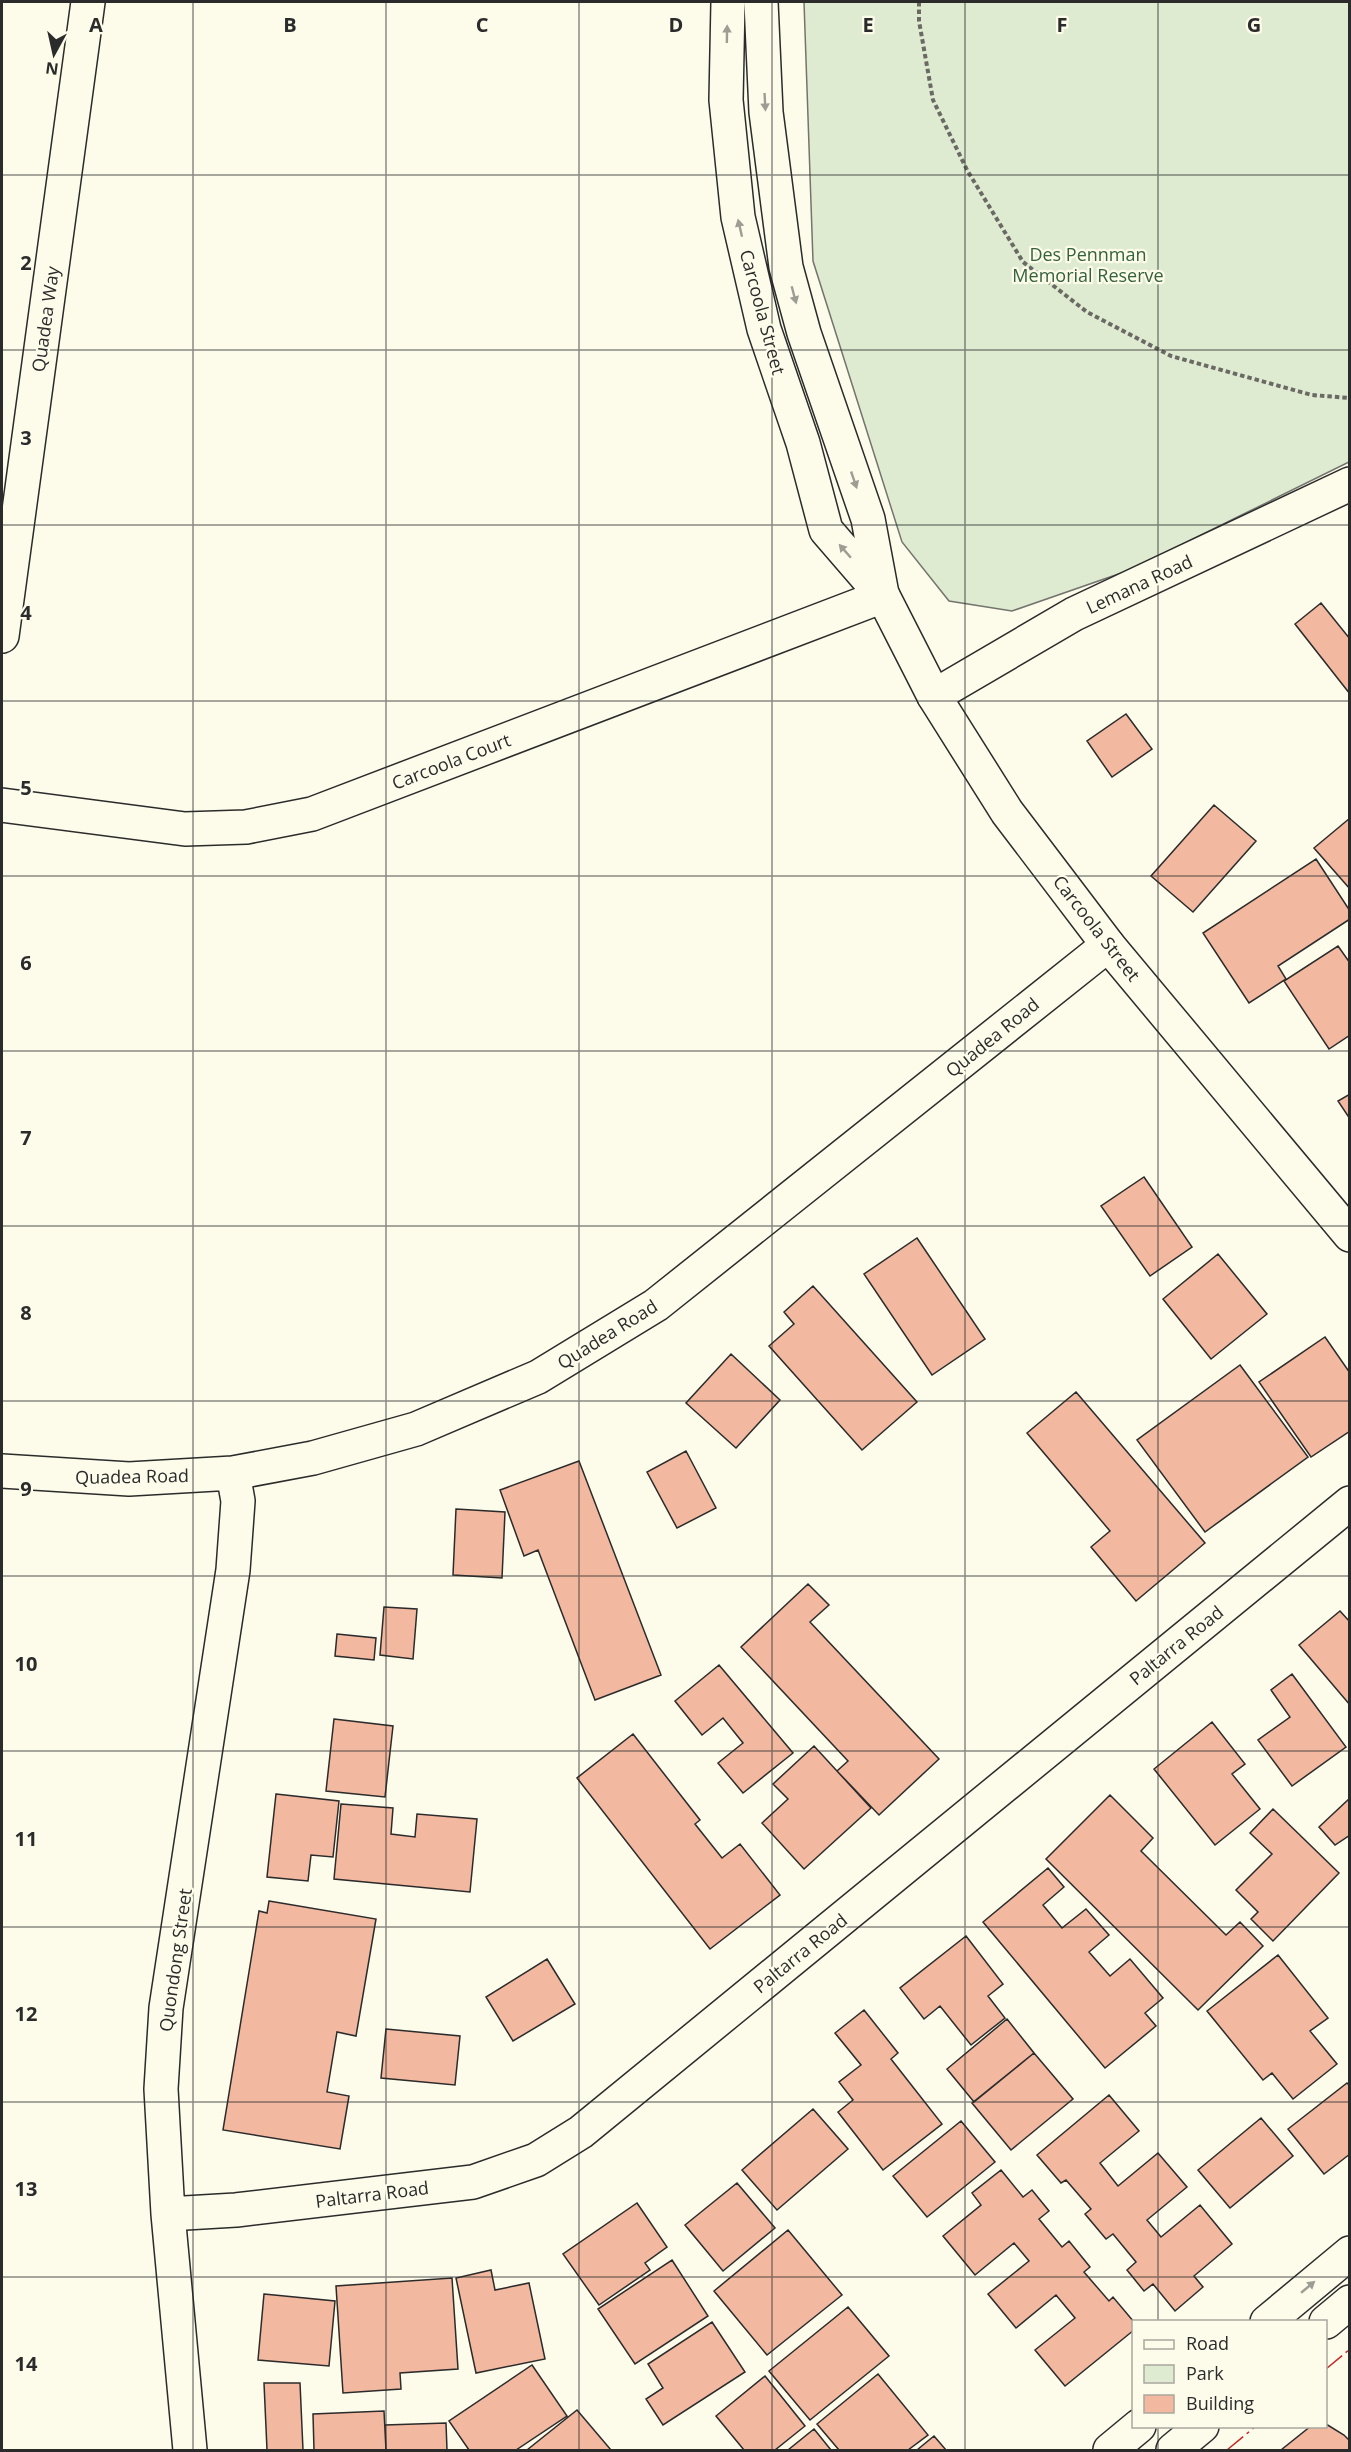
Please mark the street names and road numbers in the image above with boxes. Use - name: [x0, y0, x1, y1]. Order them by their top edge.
- street label: Carcoola Street: [735, 247, 791, 377]
- street label: Quadea Way: [26, 264, 64, 373]
- street label: Lemana Road: [1082, 549, 1196, 619]
- street label: Carcoola Court: [388, 727, 514, 795]
- street label: Carcoola Street: [1048, 870, 1146, 986]
- street label: Quadea Road: [940, 992, 1044, 1082]
- street label: Quadea Road: [552, 1294, 662, 1374]
- street label: Quadea Road: [75, 1463, 189, 1489]
- street label: Paltarra Road: [1124, 1600, 1228, 1690]
- street label: Quondong Street: [153, 1887, 197, 2033]
- street label: Paltarra Road: [748, 1908, 852, 1998]
- street label: Paltarra Road: [314, 2175, 430, 2213]

